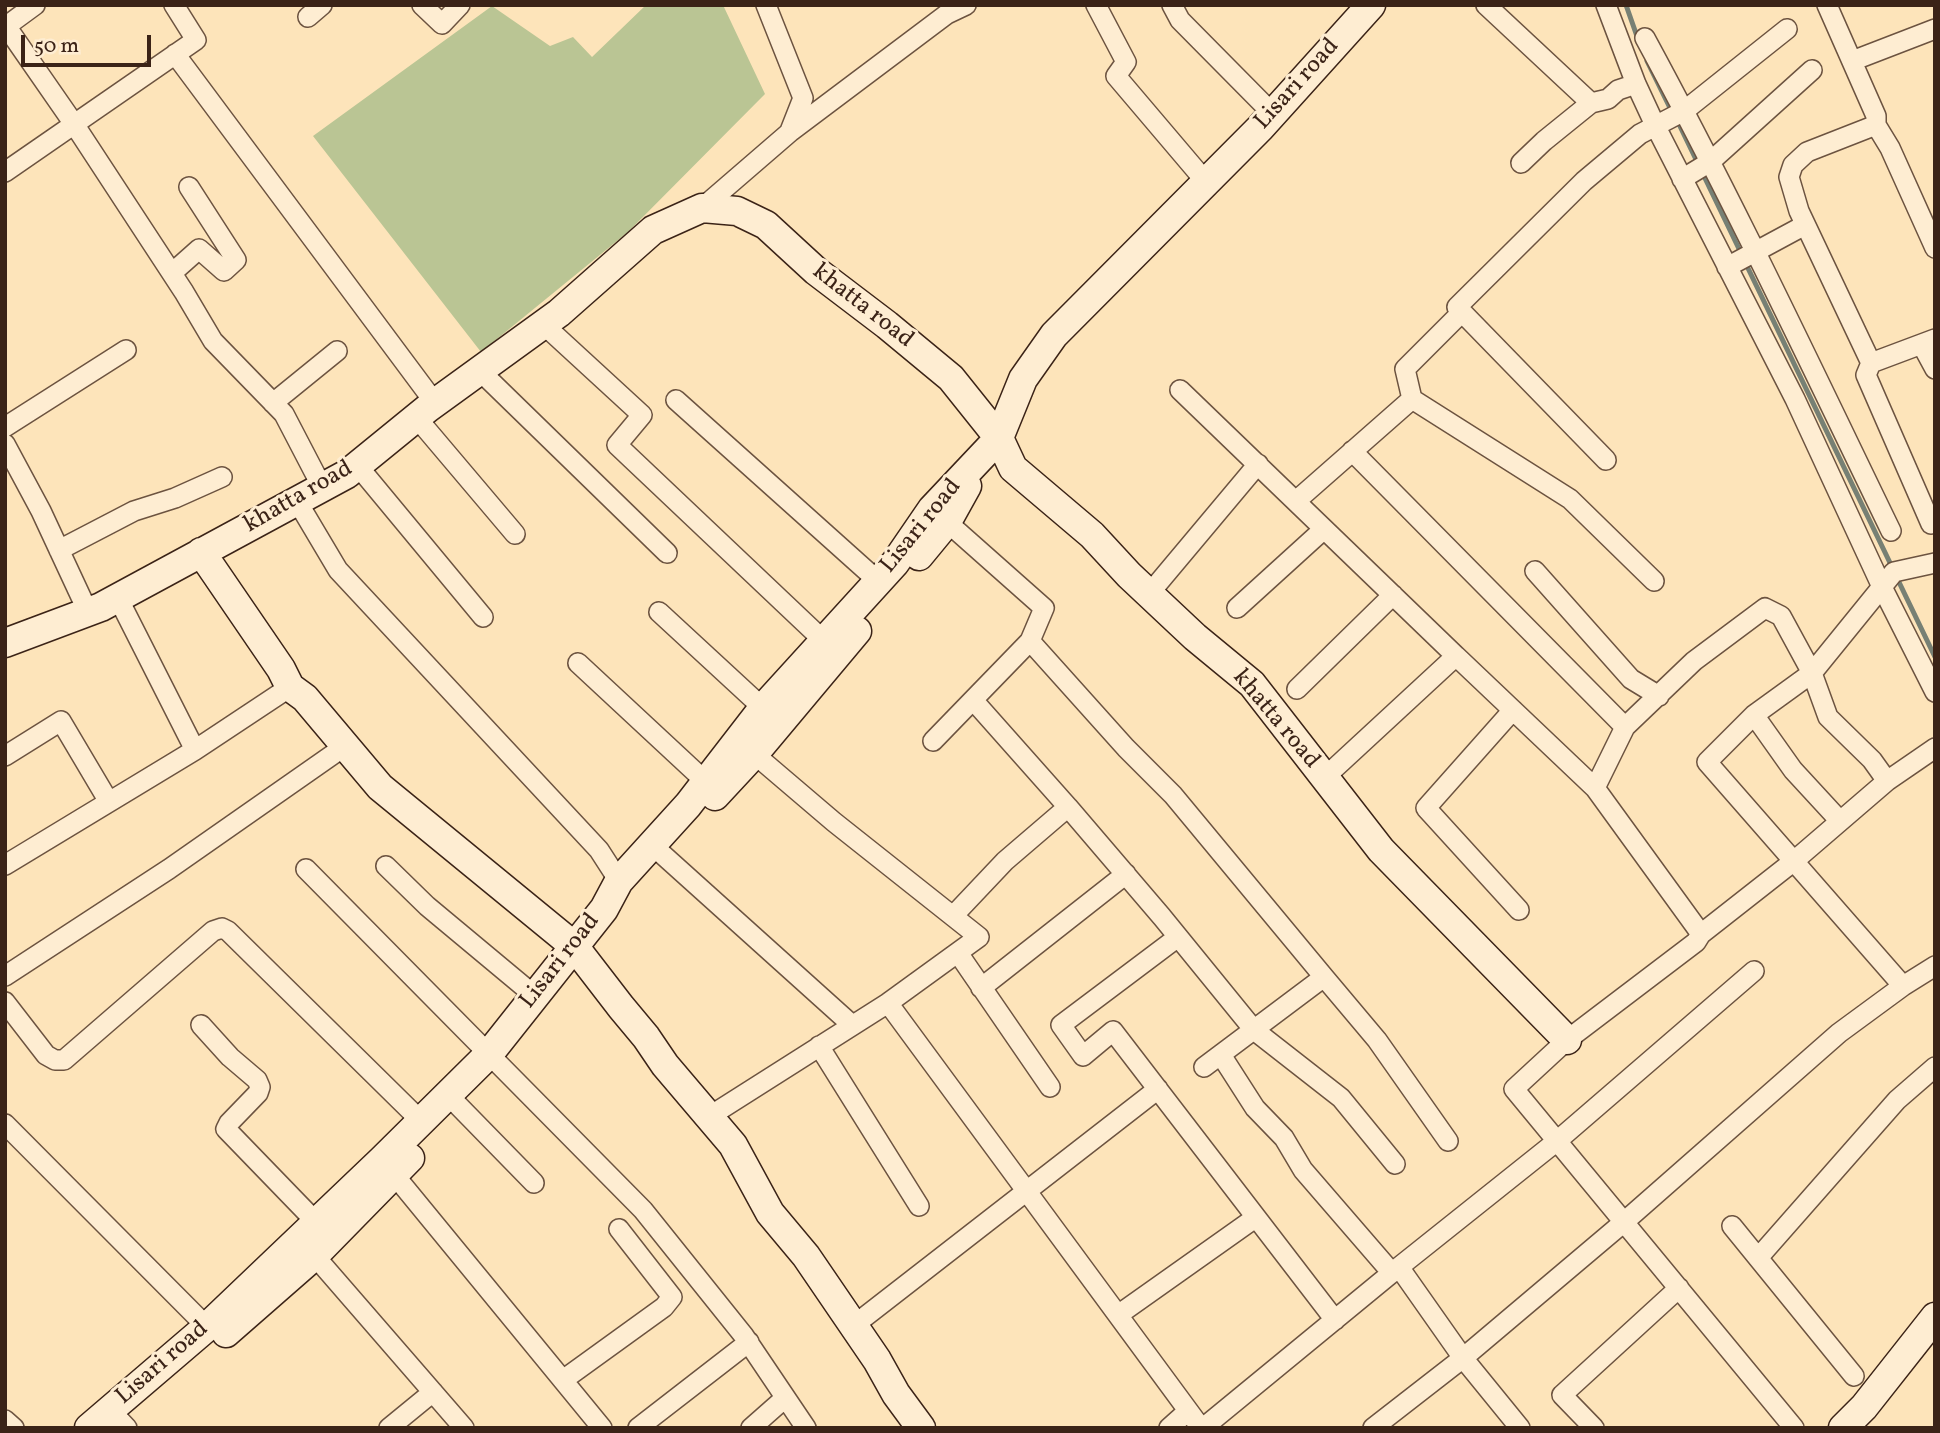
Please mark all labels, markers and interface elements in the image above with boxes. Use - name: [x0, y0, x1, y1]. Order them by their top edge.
- scale bar: [24, 21, 154, 65]
- text: 50 m: [34, 32, 79, 61]
- street label: Lisari road: [1249, 33, 1347, 137]
- street label: khatta road: [806, 259, 918, 355]
- street label: khatta road: [240, 455, 358, 541]
- street label: Lisari road: [875, 474, 969, 580]
- street label: khatta road: [1225, 665, 1325, 775]
- street label: Lisari road: [515, 909, 607, 1015]
- street label: Lisari road: [111, 1316, 215, 1412]

